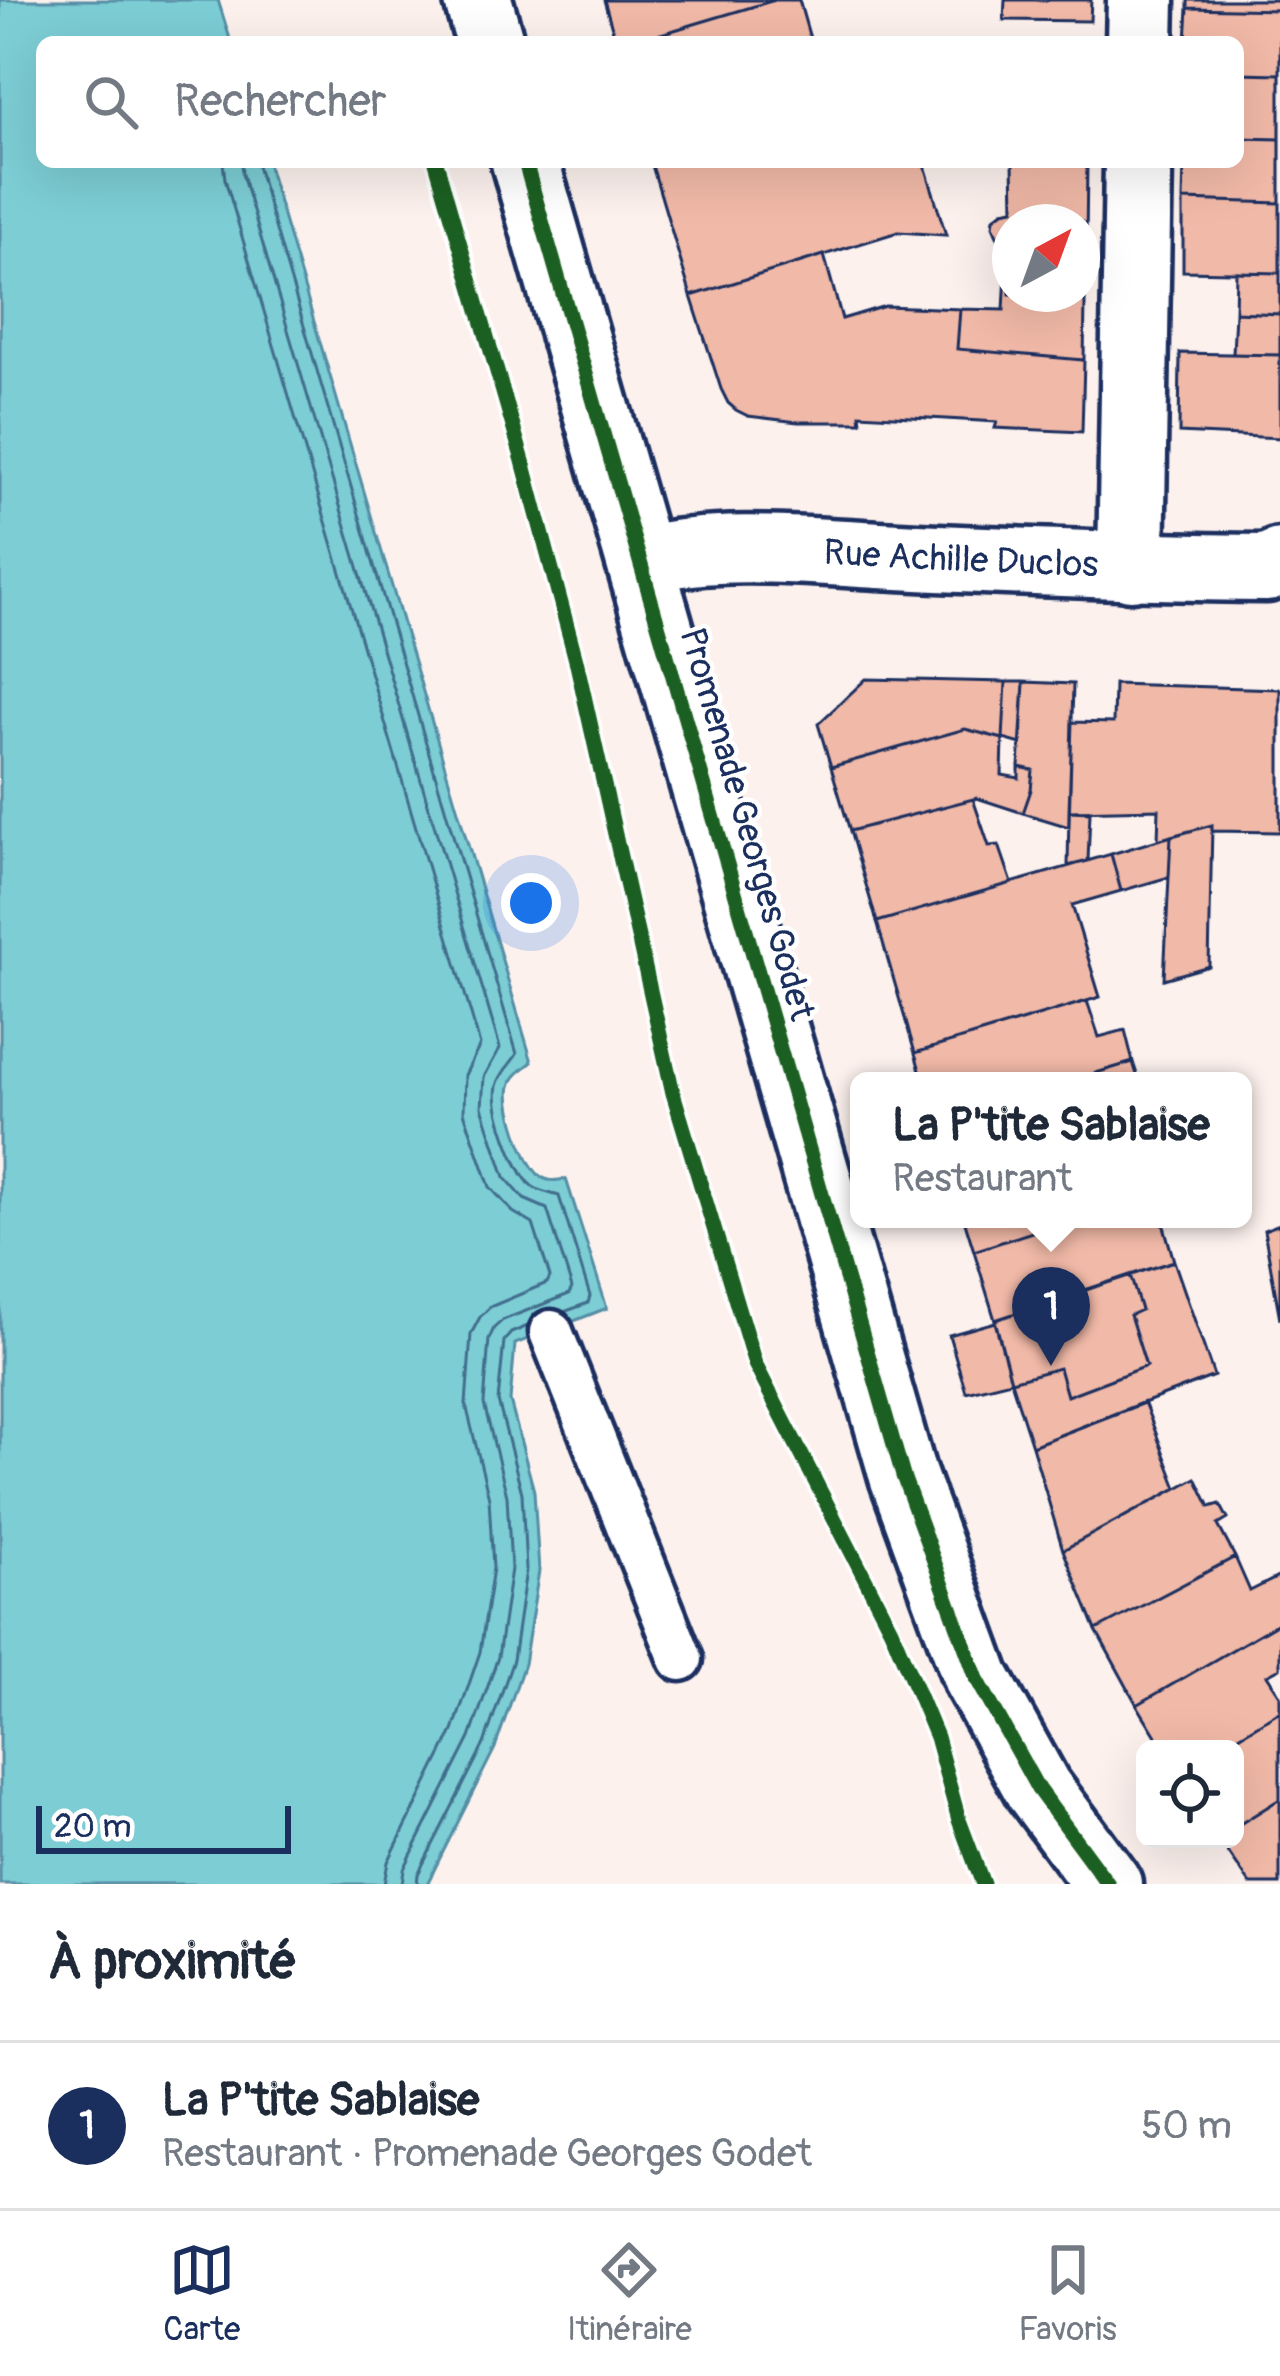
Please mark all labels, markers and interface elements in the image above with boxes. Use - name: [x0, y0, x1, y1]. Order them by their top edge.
- search box: [36, 36, 1244, 168]
- icon: search: [78, 69, 144, 135]
- text: Rechercher: [174, 74, 387, 130]
- north arrow: [992, 204, 1100, 312]
- street label: Rue Achille Duclos: [822, 529, 1099, 587]
- street label: Promenade Georges Godet: [669, 623, 825, 1026]
- your location: [501, 873, 561, 933]
- popup: [850, 1072, 1252, 1228]
- text: La P'tite Sablaise: [892, 1098, 1210, 1154]
- text: Restaurant: [892, 1154, 1073, 1203]
- pin: 1: [1012, 1267, 1090, 1366]
- map controls: [1136, 1740, 1244, 1848]
- button: locate: [1136, 1740, 1244, 1848]
- scale bar: [36, 1800, 291, 1853]
- text: 20 m: [54, 1806, 131, 1847]
- text: À proximité: [48, 1930, 297, 1994]
- text: La P'tite Sablaise: [162, 2073, 479, 2129]
- text: 1: [79, 2101, 95, 2150]
- text: 50 m: [1141, 2101, 1232, 2150]
- text: Restaurant · Promenade Georges Godet: [162, 2129, 812, 2178]
- tab: Carte: [163, 2237, 240, 2350]
- tab: Itinéraire: [567, 2237, 692, 2350]
- tab: Favoris: [1018, 2237, 1117, 2350]

